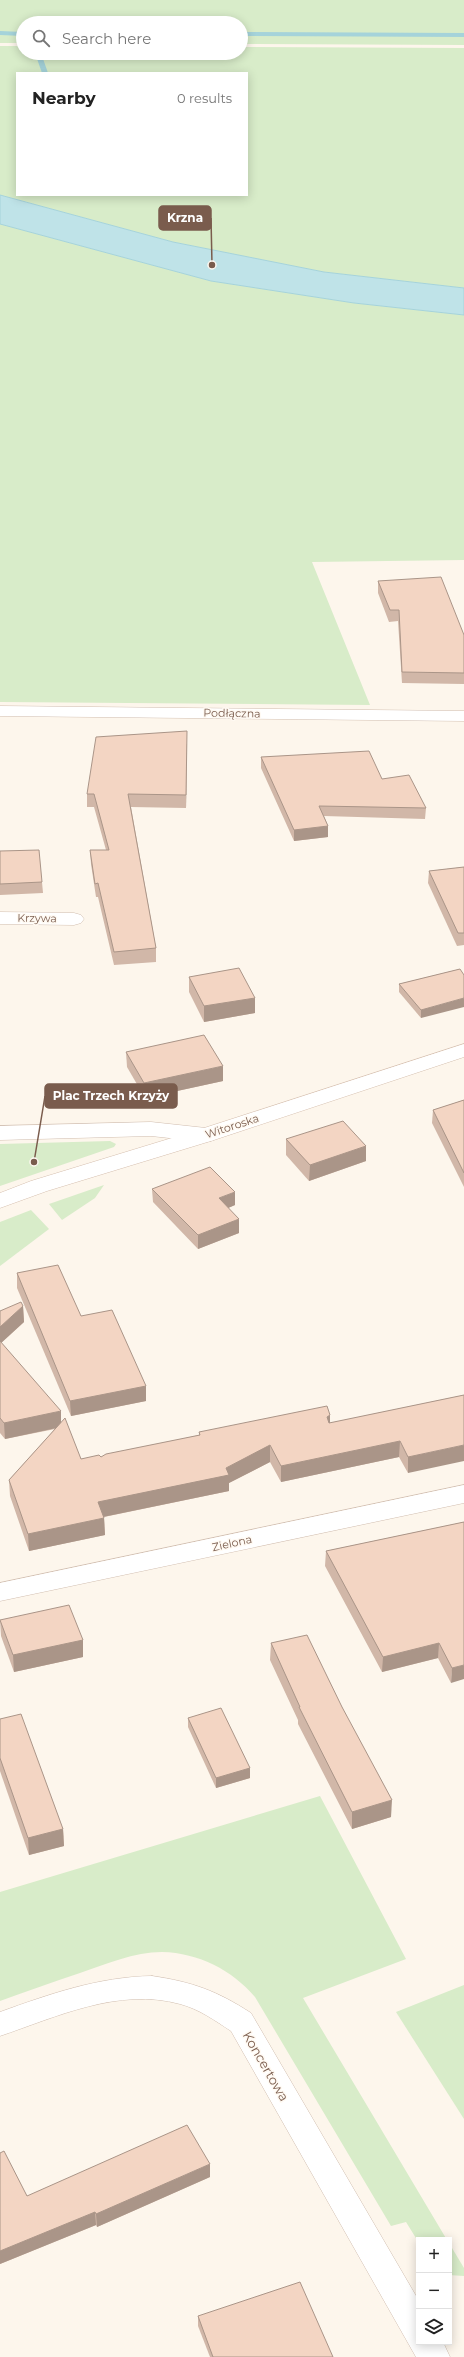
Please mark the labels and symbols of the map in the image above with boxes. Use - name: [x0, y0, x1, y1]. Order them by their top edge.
- callout: Krzna: [159, 206, 211, 230]
- text: Krzna: [167, 210, 203, 225]
- street label: Podłączna: [203, 706, 261, 720]
- street label: Krzywa: [17, 911, 57, 925]
- callout: Plac Trzech Krzyży: [45, 1084, 177, 1108]
- text: Plac Trzech Krzyży: [53, 1088, 170, 1103]
- street label: Witoroska: [203, 1111, 261, 1141]
- street label: Zielona: [211, 1532, 253, 1554]
- street label: Koncertowa: [240, 2028, 292, 2104]

